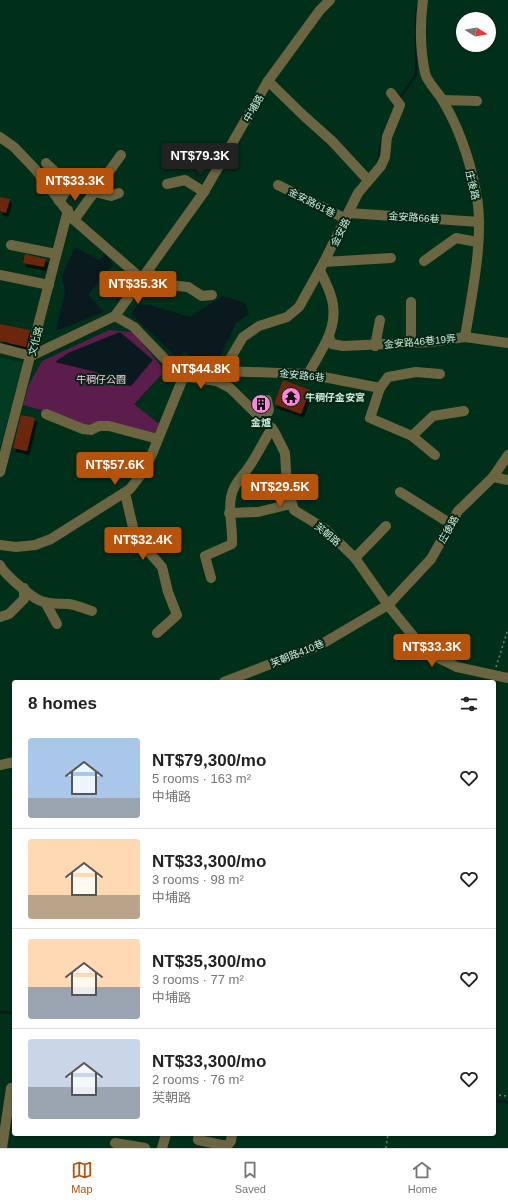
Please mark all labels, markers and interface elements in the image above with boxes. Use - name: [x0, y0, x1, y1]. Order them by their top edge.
- north arrow: [456, 12, 496, 52]
- map controls: [456, 12, 496, 52]
- street label: 中埔路: [241, 93, 266, 124]
- pin: NT$79.3K: [159, 143, 241, 177]
- text: NT$79.3K: [170, 148, 230, 163]
- pin: NT$33.3K: [34, 168, 116, 202]
- street label: 庄後路: [464, 169, 481, 201]
- text: NT$33.3K: [45, 173, 105, 188]
- street label: 金安路61巷: [286, 186, 337, 219]
- street label: 金安路66巷: [388, 210, 440, 225]
- street label: 金安路: [329, 216, 352, 248]
- pin: NT$35.3K: [97, 271, 179, 305]
- text: NT$35.3K: [108, 276, 168, 291]
- street label: 文化路: [26, 325, 45, 357]
- street label: 金安路46巷19弄: [384, 333, 457, 350]
- pin: NT$44.8K: [160, 356, 242, 390]
- text: NT$44.8K: [171, 361, 231, 376]
- street label: 金安路6巷: [279, 368, 325, 383]
- park label: 牛稠仔公園: [76, 374, 126, 385]
- temple icon: 牛稠仔金安宮: [280, 386, 302, 408]
- place label: 牛稠仔金安宮: [305, 392, 365, 403]
- building icon: 金爐: [250, 393, 272, 415]
- place label: 金爐: [250, 417, 271, 428]
- pin: NT$57.6K: [74, 452, 156, 486]
- text: NT$57.6K: [85, 457, 145, 472]
- pin: NT$29.5K: [239, 474, 321, 508]
- text: NT$29.5K: [250, 479, 310, 494]
- street label: 庄後路: [436, 514, 461, 545]
- street label: 芙朝路: [313, 521, 343, 548]
- pin: NT$32.4K: [102, 527, 184, 561]
- text: NT$32.4K: [113, 532, 173, 547]
- pin: NT$33.3K: [391, 634, 473, 668]
- street label: 芙朝路410巷: [269, 638, 326, 669]
- text: NT$33.3K: [402, 639, 462, 654]
- icon: filters: [458, 693, 480, 715]
- text: 8 homes: [28, 694, 97, 713]
- text: NT$79,300/mo: [152, 751, 266, 770]
- icon: home: [60, 754, 108, 802]
- icon: heart: [458, 767, 480, 789]
- text: 5 rooms · 163 m²: [152, 771, 251, 786]
- text: 中埔路: [152, 789, 191, 804]
- text: NT$33,300/mo: [152, 852, 266, 871]
- icon: home: [60, 855, 108, 903]
- icon: heart: [458, 868, 480, 890]
- text: 3 rooms · 98 m²: [152, 872, 244, 887]
- text: 中埔路: [152, 890, 191, 905]
- text: NT$35,300/mo: [152, 952, 266, 971]
- icon: home: [60, 955, 108, 1003]
- icon: heart: [458, 968, 480, 990]
- text: 3 rooms · 77 m²: [152, 972, 244, 987]
- text: 中埔路: [152, 990, 191, 1005]
- text: NT$33,300/mo: [152, 1052, 266, 1071]
- icon: home: [60, 1055, 108, 1103]
- icon: heart: [458, 1068, 480, 1090]
- text: 2 rooms · 76 m²: [152, 1072, 244, 1087]
- text: 芙朝路: [152, 1090, 191, 1105]
- tab: Map: [71, 1159, 93, 1195]
- tab: Saved: [235, 1159, 266, 1195]
- tab: Home: [408, 1159, 437, 1195]

